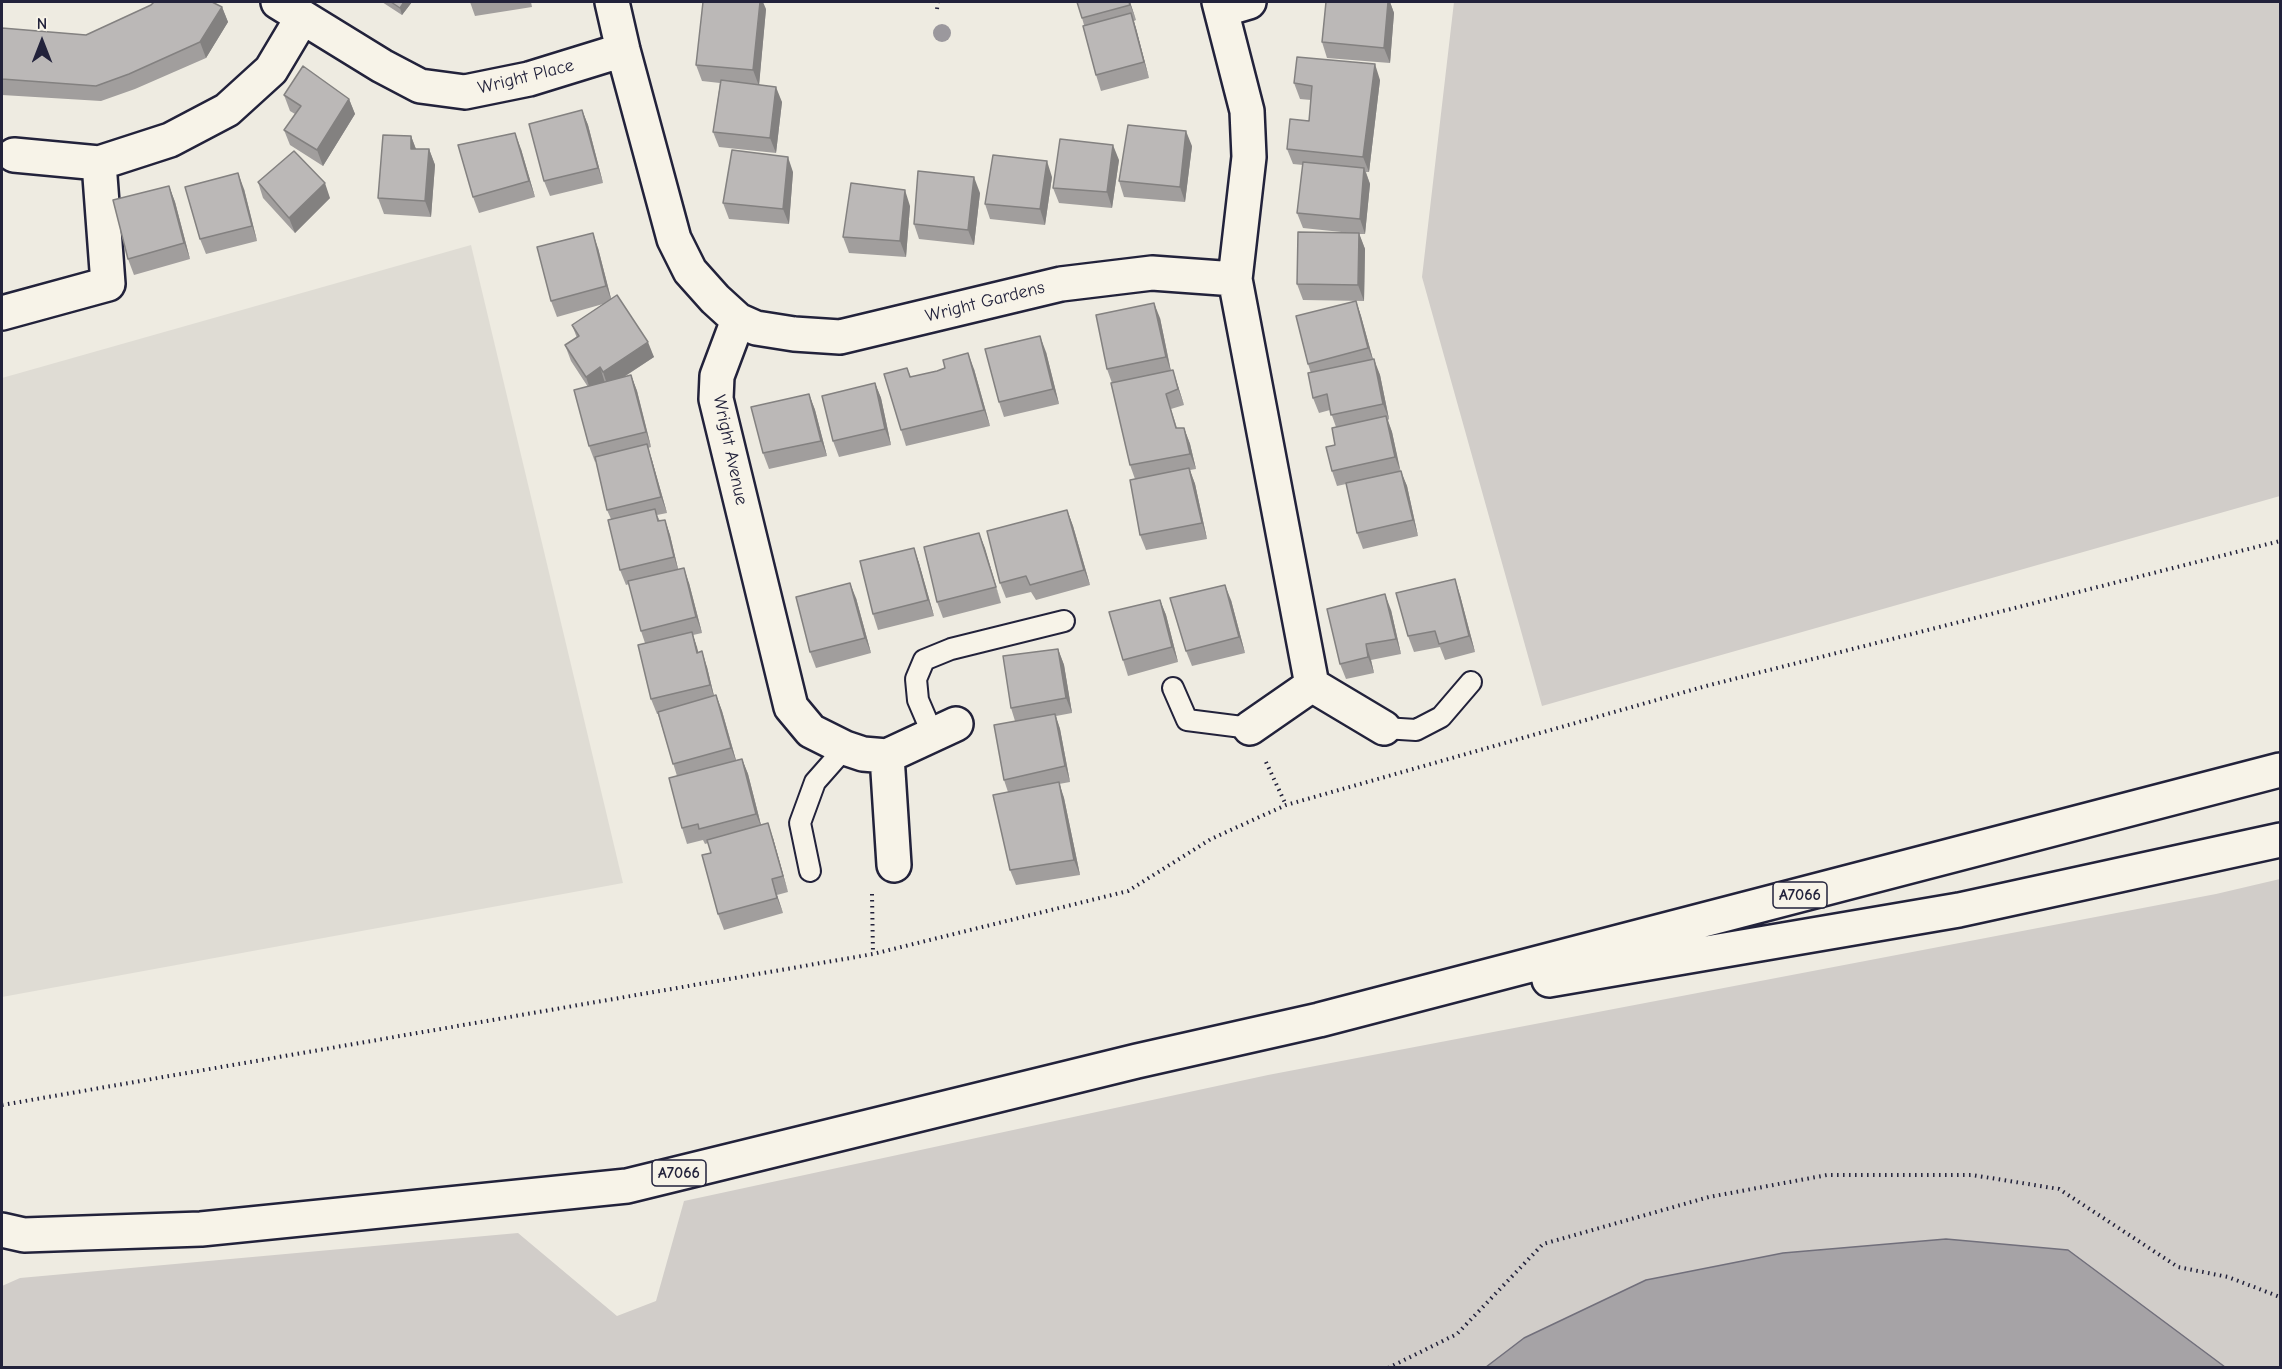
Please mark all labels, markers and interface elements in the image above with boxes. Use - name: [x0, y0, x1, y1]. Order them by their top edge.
- north arrow: [12, 12, 72, 72]
- text: N: [37, 15, 47, 33]
- street label: Wright Place: [476, 55, 576, 99]
- street label: Wright Gardens: [923, 277, 1047, 327]
- street label: Wright Avenue: [708, 393, 752, 507]
- road number: A7066: [1773, 882, 1827, 908]
- road number: A7066: [652, 1160, 706, 1186]

